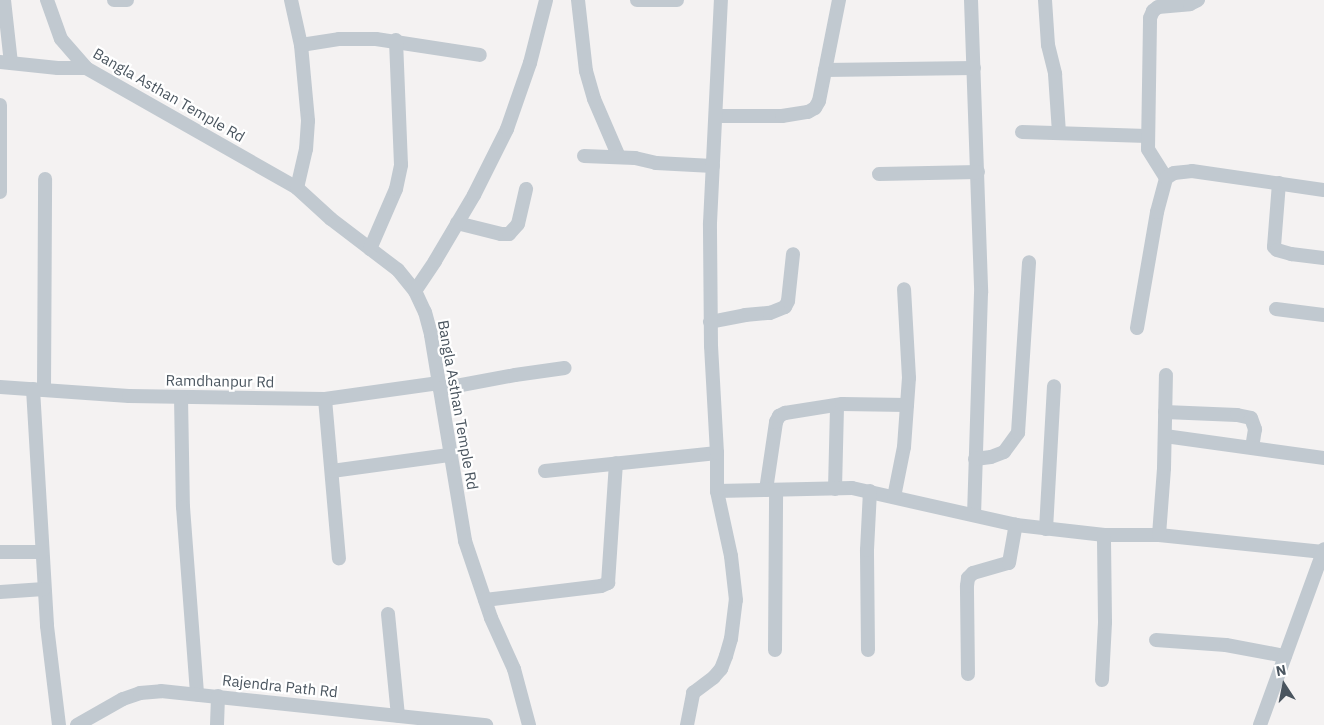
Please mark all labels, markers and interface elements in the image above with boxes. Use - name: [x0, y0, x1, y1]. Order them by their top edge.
- street label: Bangla Asthan Temple Rd: [90, 44, 248, 146]
- street label: Bangla Asthan Temple Rd: [434, 319, 482, 491]
- street label: Ramdhanpur Rd: [166, 371, 274, 391]
- north arrow: [1259, 660, 1309, 710]
- text: N: [1274, 660, 1288, 680]
- street label: Rajendra Path Rd: [221, 671, 339, 701]

